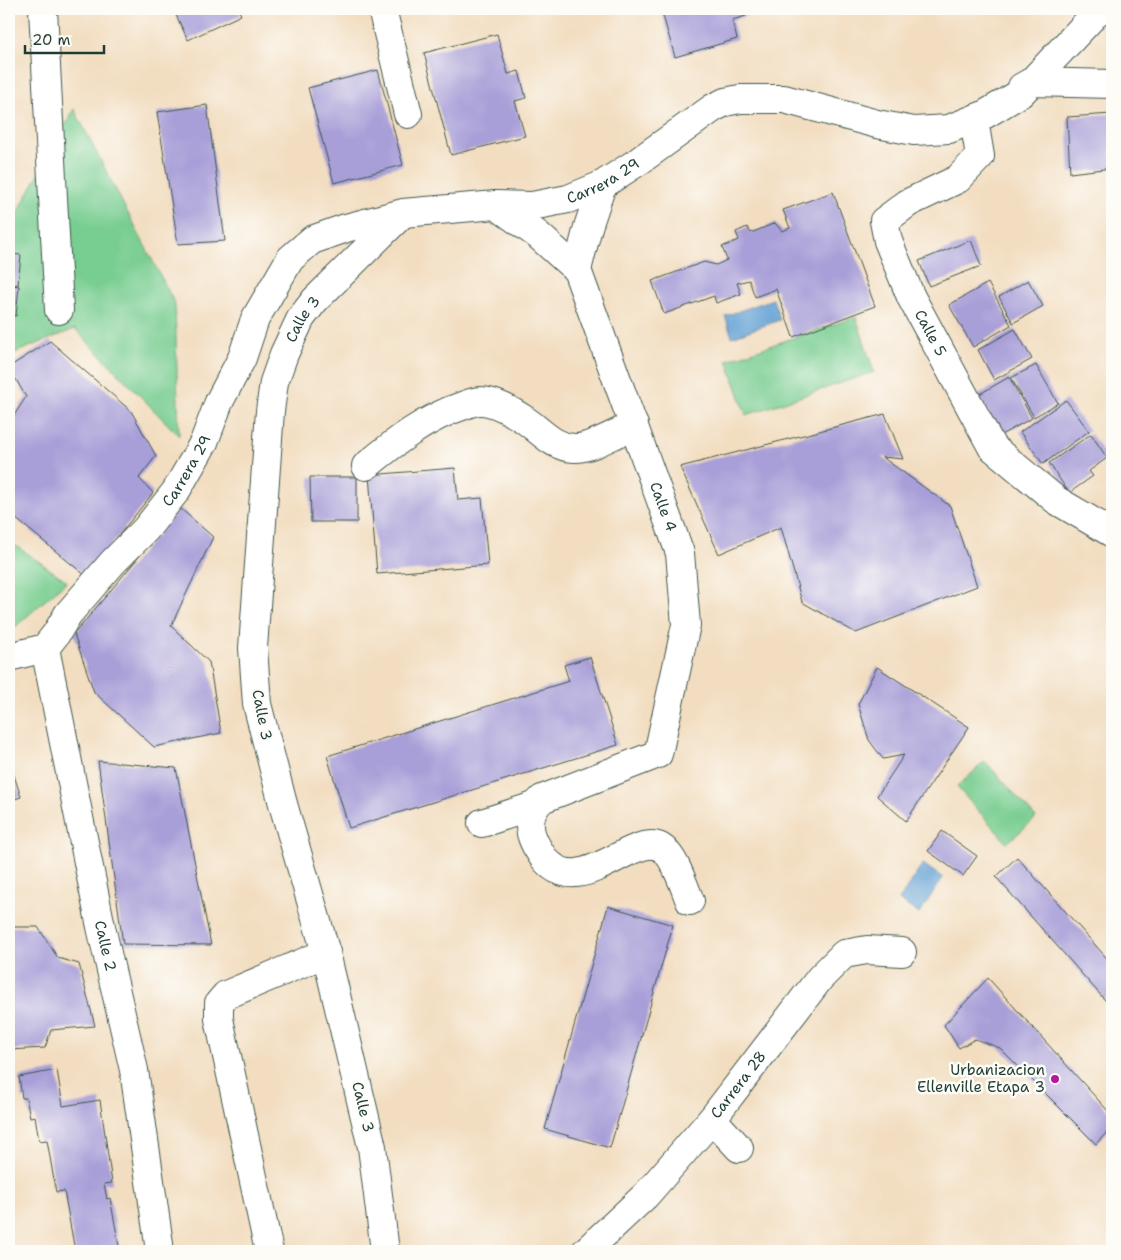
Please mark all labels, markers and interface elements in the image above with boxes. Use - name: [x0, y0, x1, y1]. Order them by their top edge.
- scale bar: [25, 22, 104, 54]
- text: 20 m: [32, 30, 71, 50]
- street label: Carrera 29: [564, 153, 643, 208]
- street label: Calle 3: [281, 292, 325, 346]
- street label: Calle 5: [910, 306, 951, 360]
- street label: Carrera 29: [158, 432, 216, 511]
- street label: Calle 4: [645, 479, 681, 534]
- street label: Calle 3: [247, 688, 277, 742]
- street label: Calle 2: [90, 919, 121, 973]
- street label: Carrera 28: [706, 1047, 771, 1123]
- place label: Urbanizacion Ellenville Etapa 3: [917, 1060, 1045, 1097]
- marker: Urbanizacion Ellenville Etapa 3: [1049, 1073, 1061, 1085]
- street label: Calle 3: [347, 1080, 379, 1134]

